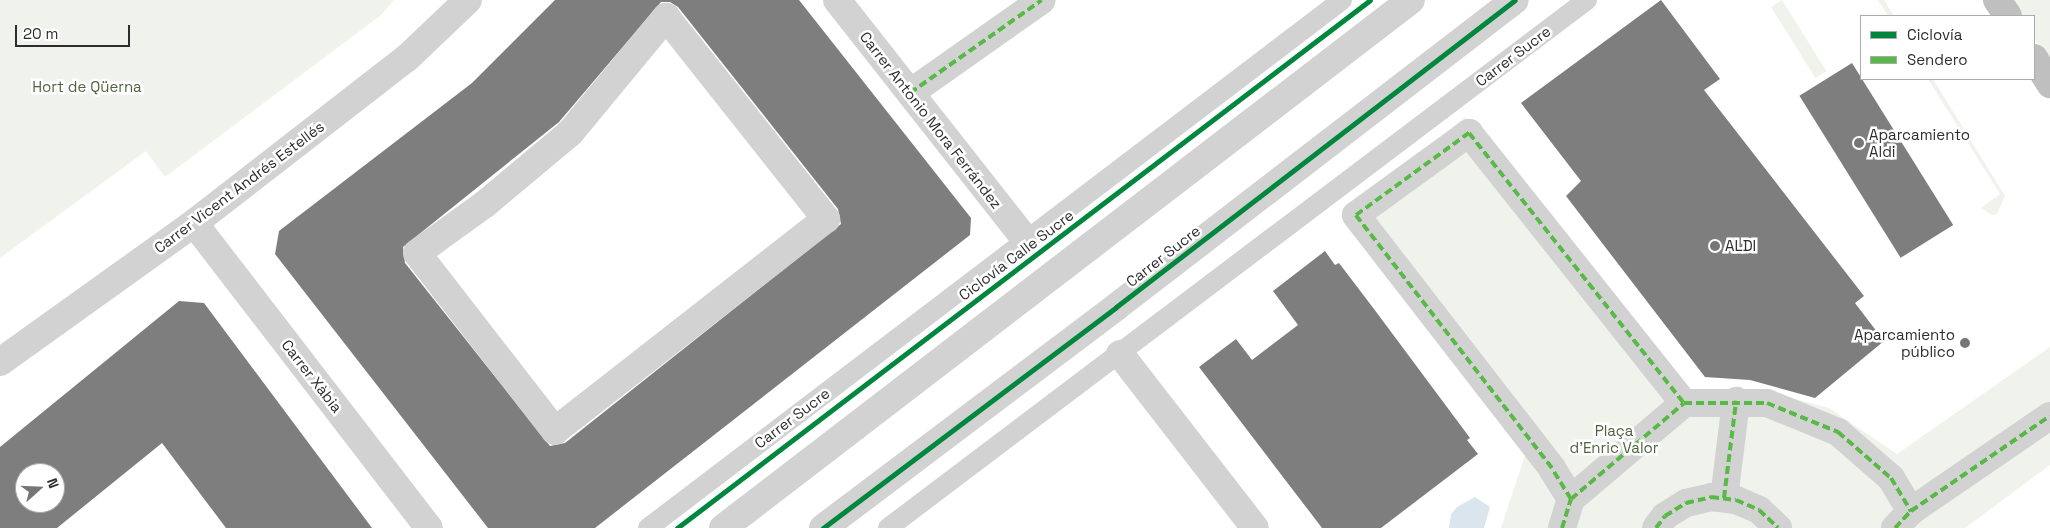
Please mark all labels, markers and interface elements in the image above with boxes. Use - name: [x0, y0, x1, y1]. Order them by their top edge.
- scale bar: [18, 15, 132, 47]
- legend: [1860, 15, 2035, 80]
- street label: Carrer Sucre: [1472, 22, 1554, 90]
- text: 20 m: [23, 24, 58, 43]
- text: Ciclovía: [1907, 25, 1962, 44]
- street label: Carrer Antonio Mora Ferrández: [856, 28, 1006, 212]
- text: Sendero: [1907, 50, 1967, 69]
- park label: Hort de Qüerna: [32, 78, 142, 96]
- street label: Carrer Vicent Andrés Estellés: [150, 117, 328, 257]
- place label: Aparcamiento Aldi: [1869, 125, 1970, 160]
- marker: Aparcamiento Aldi: [1853, 137, 1865, 149]
- street label: Ciclovía Calle Sucre: [955, 206, 1077, 304]
- street label: Carrer Sucre: [1122, 221, 1204, 291]
- place label: ALDI: [1725, 237, 1756, 255]
- marker: ALDI: [1709, 240, 1721, 252]
- place label: Aparcamiento público: [1854, 325, 1955, 360]
- street label: Carrer Xàbia: [278, 336, 346, 416]
- marker: Aparcamiento público: [1959, 337, 1971, 349]
- street label: Carrer Sucre: [751, 384, 833, 452]
- park label: Plaça d'Enric Valor: [1569, 421, 1659, 456]
- north arrow: [15, 463, 65, 513]
- text: N: [43, 476, 63, 491]

